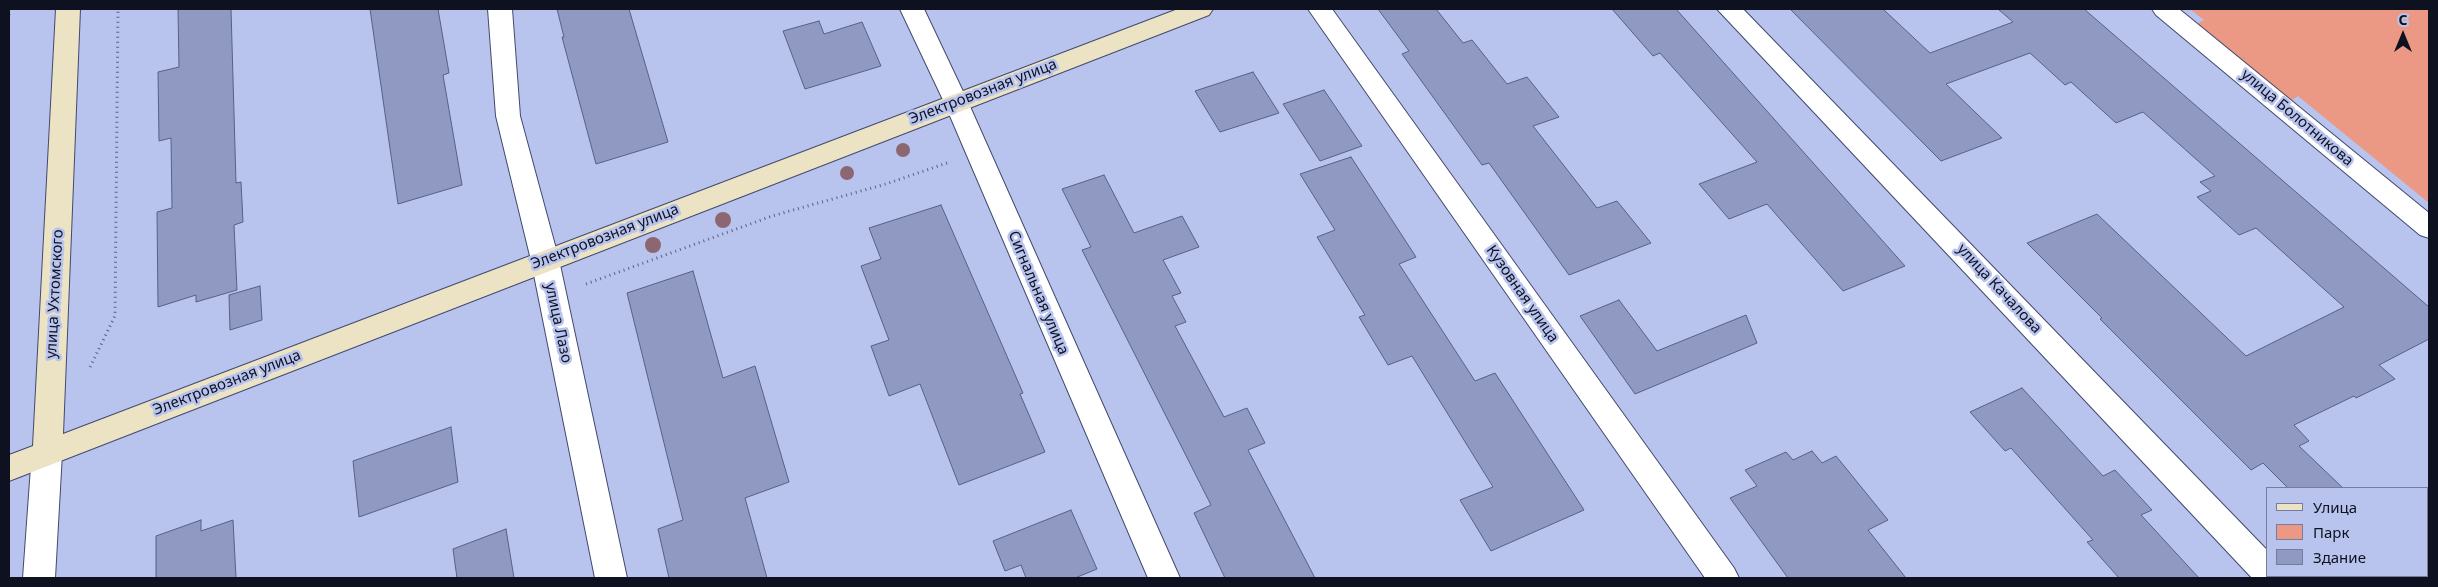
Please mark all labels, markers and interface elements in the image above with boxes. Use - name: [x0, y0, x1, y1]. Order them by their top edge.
- north arrow: [2378, 10, 2428, 60]
- text: С: [2398, 10, 2408, 29]
- street label: Электровозная улица: [907, 55, 1059, 129]
- street label: улица Болотникова: [2237, 66, 2357, 170]
- street label: Электровозная улица: [529, 200, 681, 274]
- street label: Сигнальная улица: [1004, 228, 1072, 358]
- street label: улица Ухтомского: [43, 229, 67, 359]
- street label: улица Качалова: [1953, 241, 2045, 337]
- street label: Кузовная улица: [1482, 242, 1562, 346]
- street label: улица Лазо: [541, 281, 575, 365]
- street label: Электровозная улица: [151, 346, 303, 420]
- legend: [2266, 487, 2428, 577]
- text: Улица: [2313, 497, 2357, 517]
- text: Парк: [2313, 522, 2349, 542]
- text: Здание: [2313, 547, 2366, 567]

